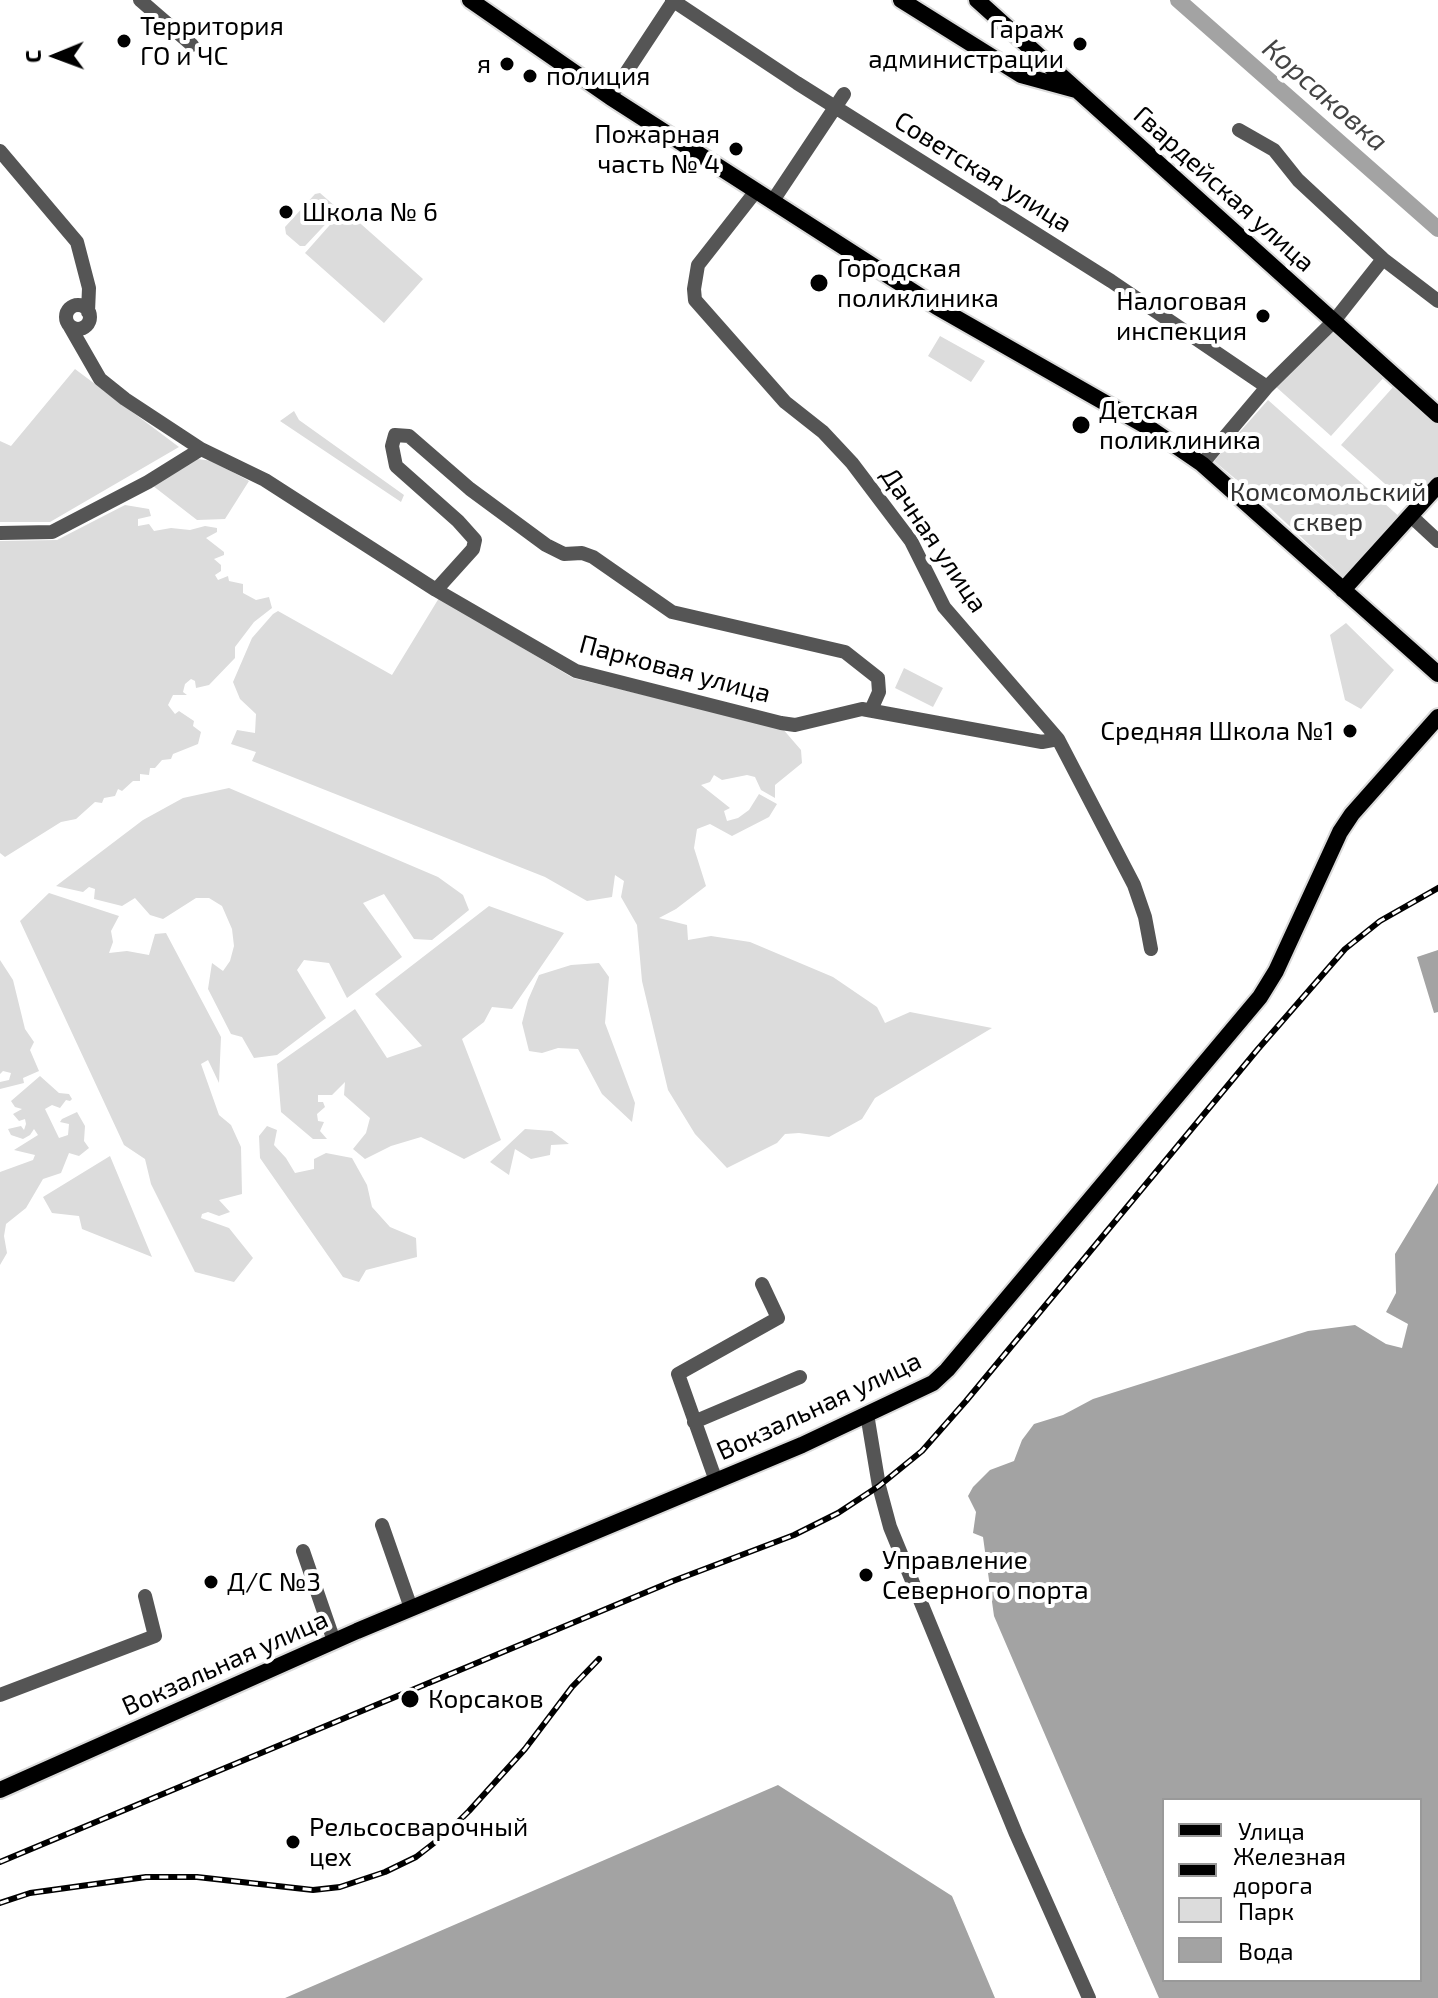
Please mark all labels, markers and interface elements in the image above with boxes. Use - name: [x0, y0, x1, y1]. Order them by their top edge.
- place label: Территория ГО и ЧС: [140, 10, 284, 72]
- place label: Гараж администрации: [868, 13, 1064, 74]
- north arrow: [16, 16, 96, 96]
- water label: Корсаковка: [1256, 31, 1394, 159]
- marker: Территория ГО и ЧС: [115, 32, 133, 50]
- marker: Гараж администрации: [1071, 35, 1089, 53]
- place label: я: [477, 48, 491, 80]
- text: С: [19, 50, 45, 63]
- marker: я: [498, 55, 516, 73]
- place label: полиция: [546, 60, 650, 92]
- marker: полиция: [521, 67, 539, 85]
- street label: Гвардейская улица: [1127, 100, 1321, 278]
- street label: Советская улица: [888, 105, 1078, 239]
- place label: Пожарная часть № 4: [594, 118, 720, 180]
- marker: Пожарная часть № 4: [727, 140, 745, 158]
- place label: Школа № 6: [302, 196, 438, 228]
- marker: Школа № 6: [277, 203, 295, 221]
- place label: Городская поликлиника: [837, 252, 999, 314]
- marker: Городская поликлиника: [808, 272, 830, 294]
- place label: Налоговая инспекция: [1116, 285, 1247, 346]
- marker: Налоговая инспекция: [1254, 307, 1272, 325]
- place label: Детская поликлиника: [1099, 394, 1261, 456]
- marker: Детская поликлиника: [1070, 414, 1092, 436]
- street label: Дачная улица: [874, 462, 994, 618]
- park label: Комсомольский сквер: [1230, 476, 1426, 538]
- street label: Парковая улица: [576, 628, 774, 710]
- place label: Средняя Школа №1: [1100, 715, 1334, 747]
- marker: Средняя Школа №1: [1341, 722, 1359, 740]
- street label: Вокзальная улица: [712, 1345, 926, 1467]
- place label: Управление Северного порта: [882, 1544, 1089, 1606]
- place label: Д/С №3: [227, 1566, 321, 1598]
- marker: Управление Северного порта: [857, 1566, 875, 1584]
- marker: Д/С №3: [202, 1573, 220, 1591]
- street label: Вокзальная улица: [117, 1604, 333, 1722]
- place label: Корсаков: [428, 1683, 544, 1715]
- marker: Корсаков: [399, 1688, 421, 1710]
- legend: [1162, 1798, 1422, 1982]
- place label: Рельсосварочный цех: [309, 1811, 528, 1872]
- text: Улица: [1238, 1816, 1305, 1845]
- marker: Рельсосварочный цех: [284, 1833, 302, 1851]
- text: Железная дорога: [1233, 1841, 1346, 1899]
- text: Парк: [1238, 1896, 1294, 1925]
- text: Вода: [1238, 1936, 1294, 1965]

